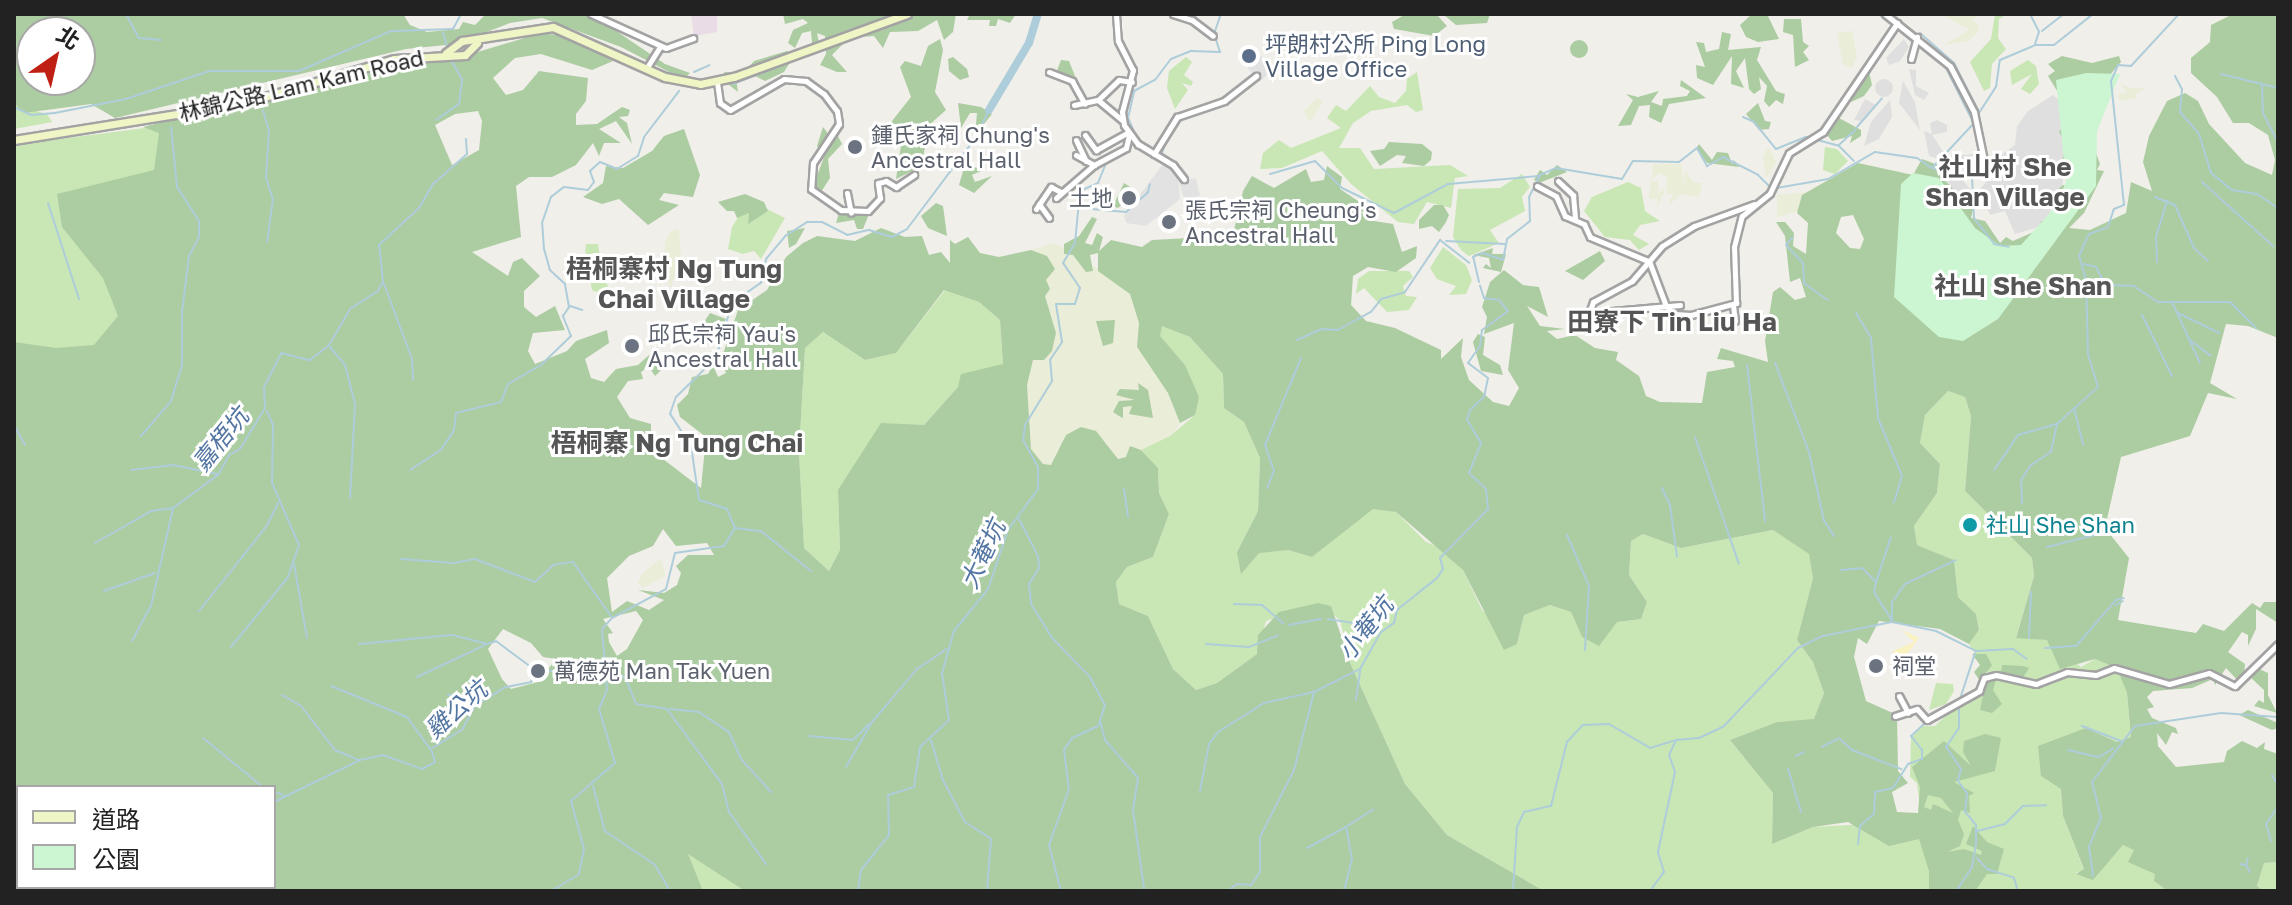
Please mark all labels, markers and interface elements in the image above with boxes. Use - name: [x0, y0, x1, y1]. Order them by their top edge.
- north arrow: [16, 16, 96, 96]
- text: 北: [52, 20, 85, 55]
- place label: 坪朗村公所 Ping Long Village Office: [1265, 30, 1486, 82]
- street label: 林錦公路 Lam Kam Road: [176, 44, 426, 126]
- marker: 坪朗村公所 Ping Long Village Office: [1240, 47, 1258, 65]
- place label: 鍾氏家祠 Chung's Ancestral Hall: [871, 121, 1050, 172]
- marker: 鍾氏家祠 Chung's Ancestral Hall: [846, 138, 864, 156]
- district label: 社山村 She Shan Village: [1925, 151, 2085, 212]
- place label: 土地: [1069, 185, 1113, 211]
- marker: 土地: [1120, 189, 1138, 207]
- place label: 張氏宗祠 Cheung's Ancestral Hall: [1185, 196, 1377, 248]
- marker: 張氏宗祠 Cheung's Ancestral Hall: [1160, 213, 1178, 231]
- district label: 梧桐寨村 Ng Tung Chai Village: [566, 253, 782, 314]
- district label: 社山 She Shan: [1934, 270, 2112, 302]
- district label: 田寮下 Tin Liu Ha: [1567, 306, 1777, 338]
- place label: 邱氏宗祠 Yau's Ancestral Hall: [648, 320, 798, 372]
- marker: 邱氏宗祠 Yau's Ancestral Hall: [623, 337, 641, 355]
- water label: 嘉梧坑: [186, 402, 254, 476]
- district label: 梧桐寨 Ng Tung Chai: [551, 427, 803, 459]
- place label: 社山 She Shan: [1986, 512, 2135, 538]
- water label: 大菴坑: [954, 515, 1010, 593]
- marker: 社山 She Shan: [1961, 516, 1979, 534]
- water label: 小菴坑: [1331, 591, 1399, 665]
- place label: 祠堂: [1892, 653, 1936, 679]
- marker: 祠堂: [1867, 657, 1885, 675]
- place label: 萬德苑 Man Tak Yuen: [554, 658, 770, 684]
- marker: 萬德苑 Man Tak Yuen: [529, 662, 547, 680]
- water label: 雞公坑: [419, 675, 493, 743]
- legend: [16, 785, 276, 889]
- text: 道路: [92, 804, 140, 833]
- text: 公園: [92, 844, 140, 873]

